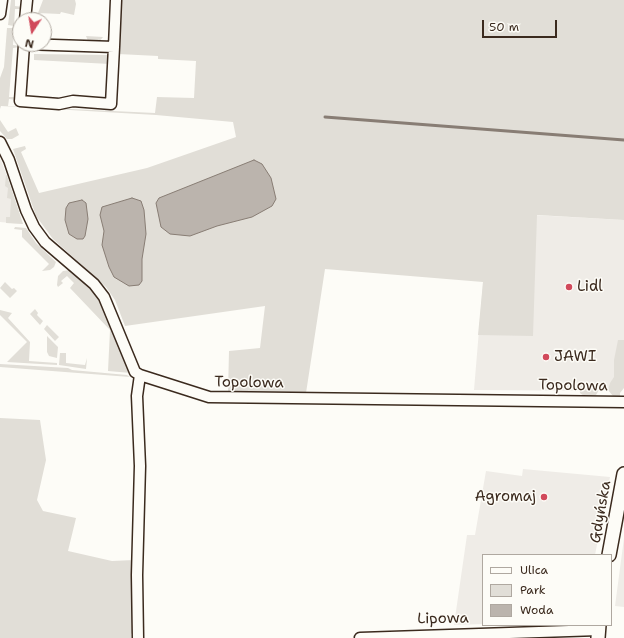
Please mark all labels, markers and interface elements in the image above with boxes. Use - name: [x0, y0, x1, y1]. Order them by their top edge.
- north arrow: [12, 12, 52, 52]
- scale bar: [484, 12, 559, 38]
- text: 50 m: [489, 19, 519, 35]
- text: N: [24, 35, 35, 51]
- place label: Lidl: [577, 278, 603, 296]
- marker: Lidl: [564, 282, 574, 292]
- place label: JAWI: [554, 348, 596, 366]
- marker: JAWI: [541, 352, 551, 362]
- street label: Topolowa: [214, 373, 284, 393]
- street label: Topolowa: [538, 376, 608, 396]
- street label: Gdyńska: [587, 479, 615, 545]
- place label: Agromaj: [475, 488, 536, 506]
- marker: Agromaj: [539, 492, 549, 502]
- legend: [482, 554, 612, 626]
- text: Ulica: [520, 562, 548, 578]
- text: Park: [520, 582, 546, 598]
- text: Woda: [520, 602, 553, 618]
- street label: Lipowa: [417, 610, 469, 628]

